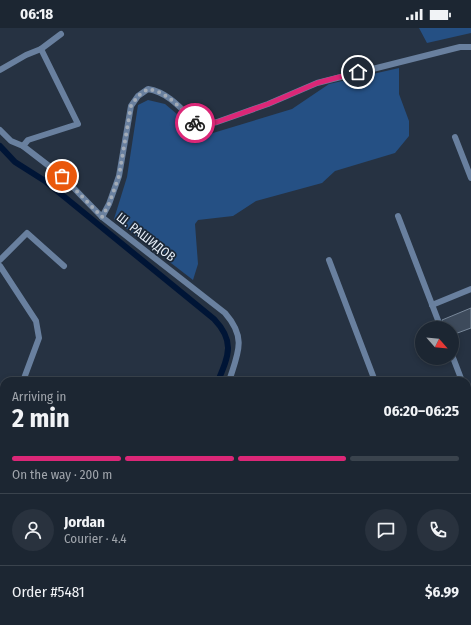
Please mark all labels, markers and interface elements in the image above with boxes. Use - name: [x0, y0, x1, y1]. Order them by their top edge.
- text: 06:18: [20, 5, 53, 23]
- pin: [341, 55, 375, 89]
- icon: home: [347, 61, 369, 83]
- courier: [175, 103, 215, 143]
- icon: bike: [184, 112, 206, 134]
- pin: [45, 159, 79, 193]
- icon: bag: [51, 165, 73, 187]
- street label: Ш. РАШИДОВ: [114, 209, 178, 265]
- north arrow: [415, 321, 459, 365]
- map controls: [415, 321, 459, 365]
- text: Arriving in: [12, 389, 66, 404]
- text: 06:20–06:25: [383, 402, 459, 420]
- text: 2 min: [12, 403, 70, 434]
- text: On the way · 200 m: [12, 467, 112, 482]
- button: person: [12, 509, 54, 551]
- button: chat: [365, 509, 407, 551]
- button: phone: [417, 509, 459, 551]
- text: Jordan: [64, 513, 105, 531]
- text: Courier · 4.4: [64, 531, 127, 546]
- text: Order #5481: [12, 583, 85, 601]
- text: $6.99: [425, 583, 459, 601]

